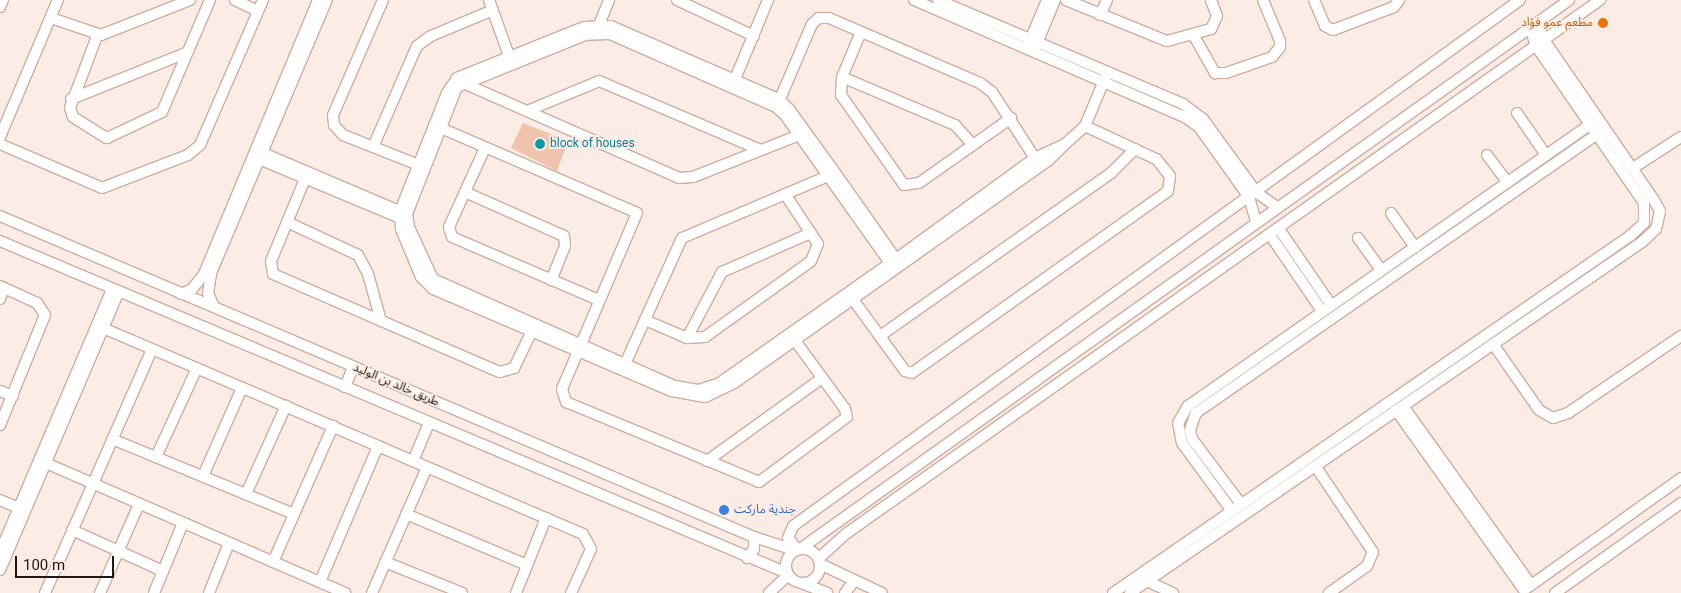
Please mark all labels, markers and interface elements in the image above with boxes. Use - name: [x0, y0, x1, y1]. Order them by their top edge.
- place label: مطعم عمو فؤاد: [1521, 16, 1593, 30]
- marker: مطعم عمو فؤاد: [1597, 17, 1609, 29]
- place label: block of houses: [550, 137, 635, 151]
- marker: block of houses: [534, 138, 546, 150]
- street label: طريق خالد بن الوليد: [351, 360, 441, 410]
- place label: جندية ماركت: [734, 503, 796, 517]
- marker: جندية ماركت: [718, 504, 730, 516]
- scale bar: [18, 546, 116, 578]
- text: 100 m: [23, 556, 65, 574]

